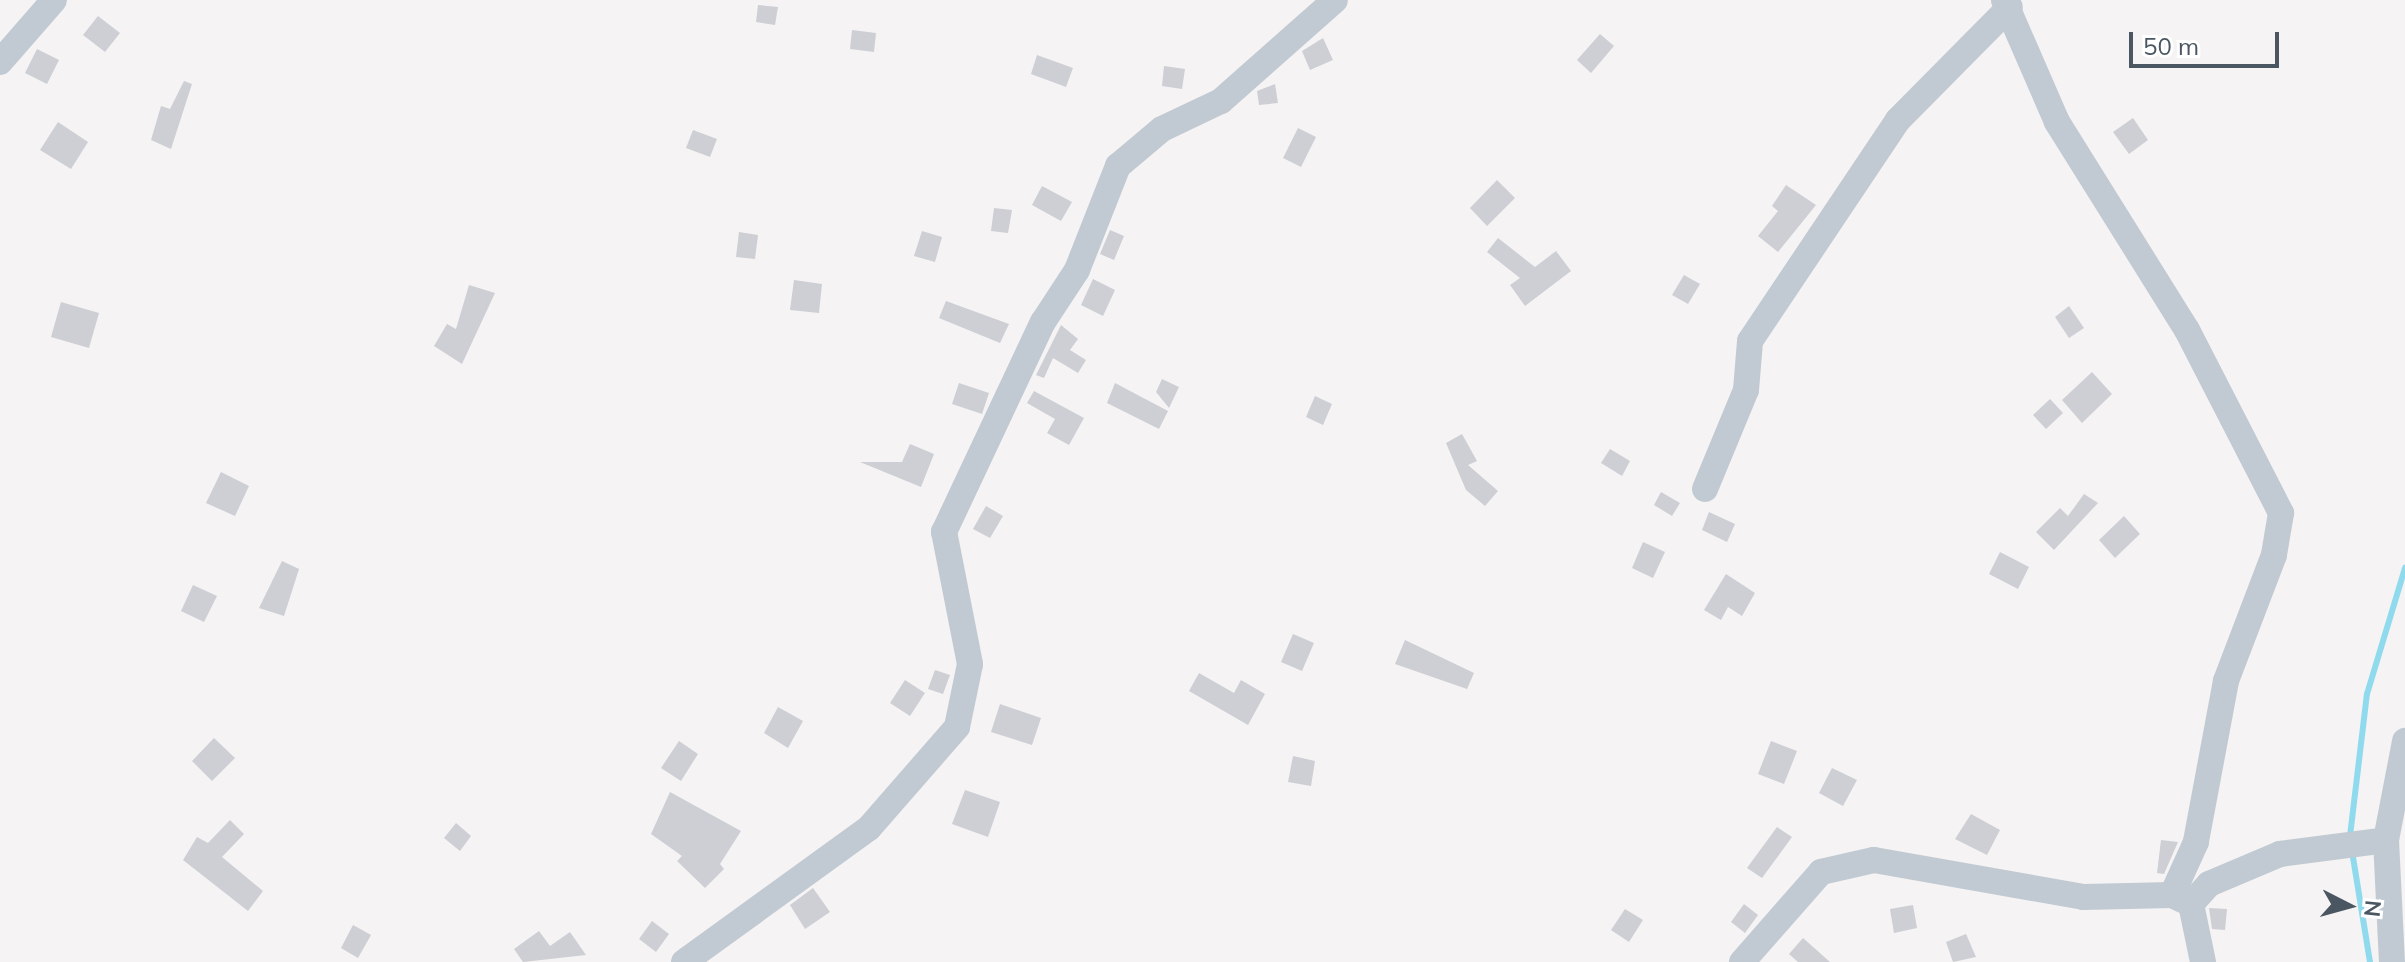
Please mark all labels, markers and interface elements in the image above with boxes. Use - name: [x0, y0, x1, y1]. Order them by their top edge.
- scale bar: [2133, 16, 2283, 66]
- text: 50 m: [2143, 31, 2199, 61]
- north arrow: [2309, 866, 2389, 946]
- text: N: [2358, 899, 2388, 918]

